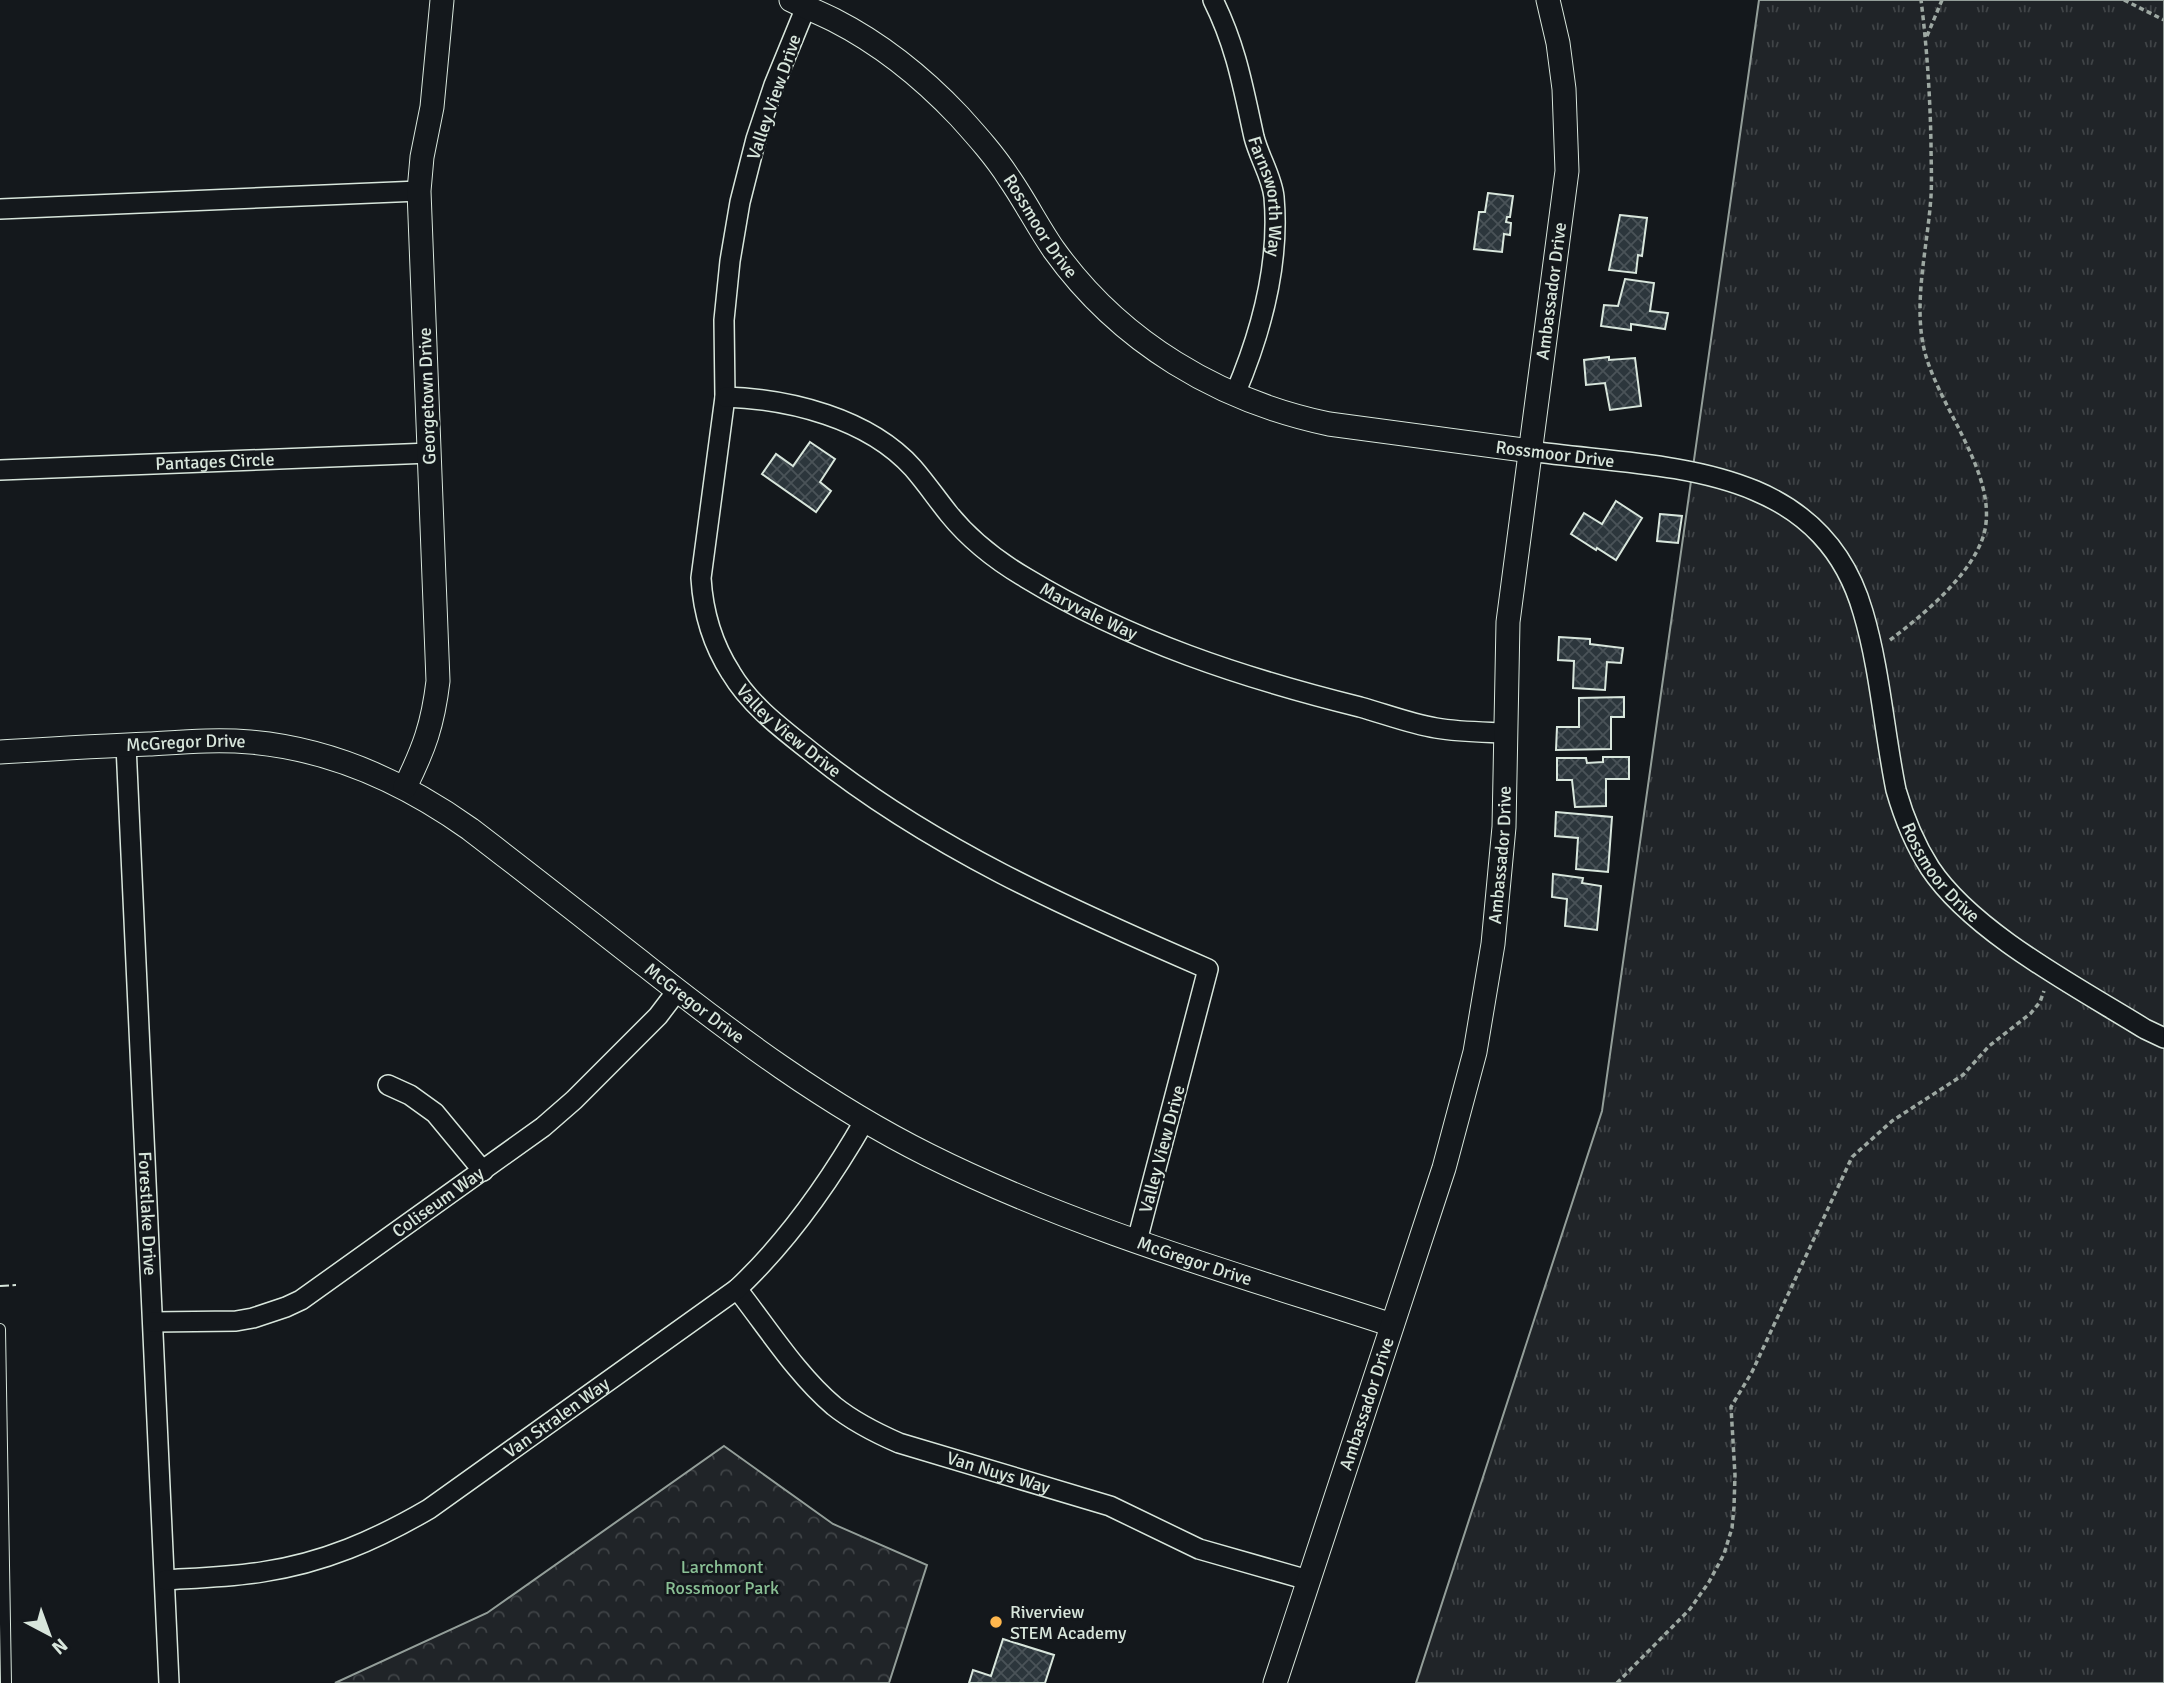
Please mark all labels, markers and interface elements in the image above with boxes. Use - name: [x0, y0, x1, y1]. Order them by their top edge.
- street label: Valley View Drive: [742, 31, 806, 163]
- street label: Farnsworth Way: [1243, 134, 1286, 258]
- street label: Rossmoor Drive: [999, 170, 1082, 283]
- street label: Ambassador Drive: [1531, 221, 1571, 361]
- street label: Georgetown Drive: [414, 327, 440, 465]
- street label: Rossmoor Drive: [1494, 436, 1616, 472]
- street label: Pantages Circle: [155, 448, 275, 475]
- street label: Maryvale Way: [1036, 577, 1141, 645]
- street label: Valley View Drive: [732, 680, 845, 782]
- street label: McGregor Drive: [125, 730, 246, 756]
- street label: Ambassador Drive: [1484, 786, 1516, 925]
- street label: Rossmoor Drive: [1897, 819, 1984, 927]
- street label: McGregor Drive: [640, 958, 749, 1048]
- street label: Valley View Drive: [1134, 1083, 1190, 1215]
- street label: Forestlake Drive: [134, 1151, 161, 1276]
- street label: Coliseum Way: [388, 1162, 488, 1242]
- street label: McGregor Drive: [1134, 1232, 1255, 1290]
- street label: Ambassador Drive: [1335, 1334, 1399, 1473]
- street label: Van Stralen Way: [500, 1372, 614, 1463]
- street label: Van Nuys Way: [944, 1447, 1053, 1499]
- park label: Larchmont Rossmoor Park: [665, 1556, 779, 1599]
- north arrow: [14, 1599, 84, 1669]
- place label: Riverview STEM Academy: [1010, 1601, 1127, 1644]
- marker: Riverview STEM Academy: [988, 1614, 1004, 1630]
- text: N: [47, 1633, 72, 1659]

